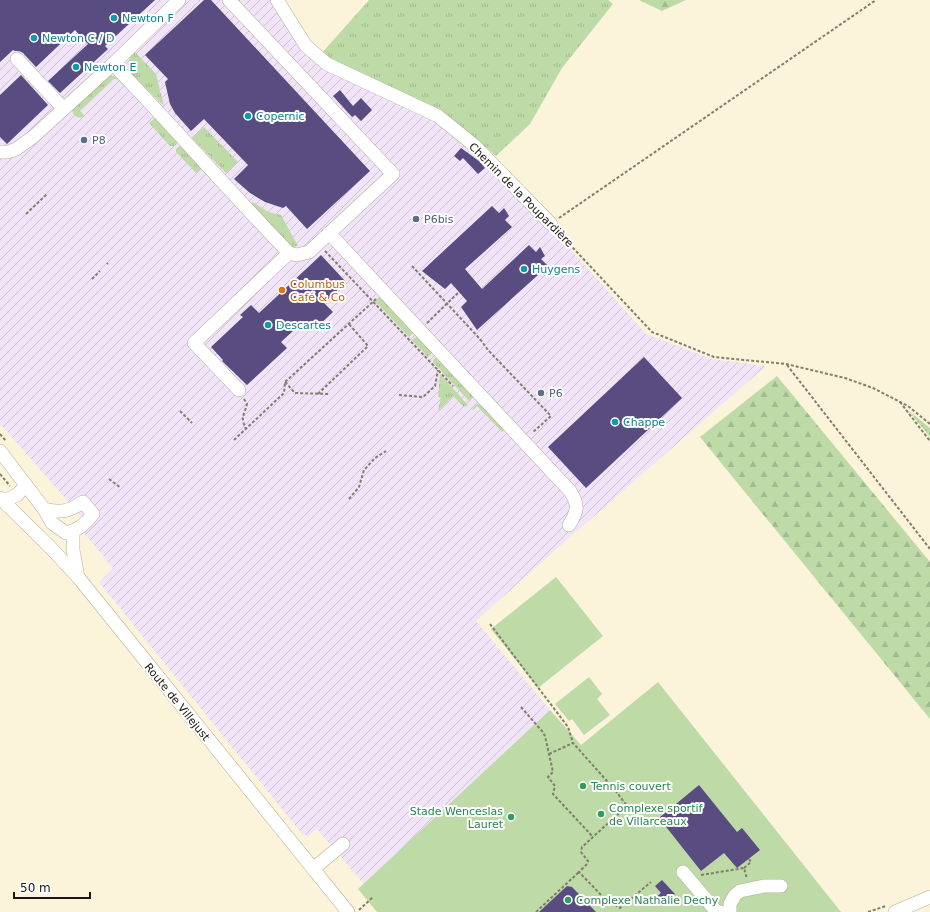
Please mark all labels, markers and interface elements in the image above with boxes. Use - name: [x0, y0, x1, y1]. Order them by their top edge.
- place label: Newton F: [122, 12, 174, 25]
- marker: Newton F: [109, 13, 119, 23]
- place label: Newton C / D: [42, 32, 114, 45]
- marker: Newton C / D: [29, 33, 39, 43]
- place label: Newton E: [84, 61, 137, 74]
- marker: Newton E: [71, 62, 81, 72]
- place label: Copernic: [256, 110, 305, 123]
- marker: Copernic: [243, 111, 253, 121]
- place label: P8: [92, 134, 106, 147]
- marker: P8: [79, 135, 89, 145]
- street label: Chemin de la Poupardière: [466, 140, 576, 250]
- place label: P6bis: [424, 213, 454, 226]
- marker: P6bis: [411, 214, 421, 224]
- place label: Huygens: [532, 263, 580, 276]
- marker: Huygens: [519, 264, 529, 274]
- place label: Columbus Café & Co: [290, 278, 345, 304]
- marker: Columbus Café & Co: [277, 285, 287, 295]
- place label: Descartes: [276, 319, 331, 332]
- marker: Descartes: [263, 320, 273, 330]
- place label: P6: [549, 387, 563, 400]
- marker: P6: [536, 388, 546, 398]
- place label: Chappe: [623, 416, 665, 429]
- marker: Chappe: [610, 417, 620, 427]
- street label: Route de Villejust: [142, 661, 213, 744]
- place label: Tennis couvert: [590, 780, 671, 793]
- marker: Tennis couvert: [578, 781, 588, 791]
- place label: Complexe sportif de Villarceaux: [609, 802, 704, 828]
- place label: Stade Wenceslas Lauret: [410, 805, 504, 831]
- marker: Complexe sportif de Villarceaux: [596, 809, 606, 819]
- marker: Stade Wenceslas Lauret: [506, 812, 516, 822]
- scale bar: [14, 874, 90, 900]
- text: 50 m: [20, 881, 51, 895]
- place label: Complexe Nathalie Dechy: [576, 894, 719, 907]
- marker: Complexe Nathalie Dechy: [563, 895, 573, 905]

